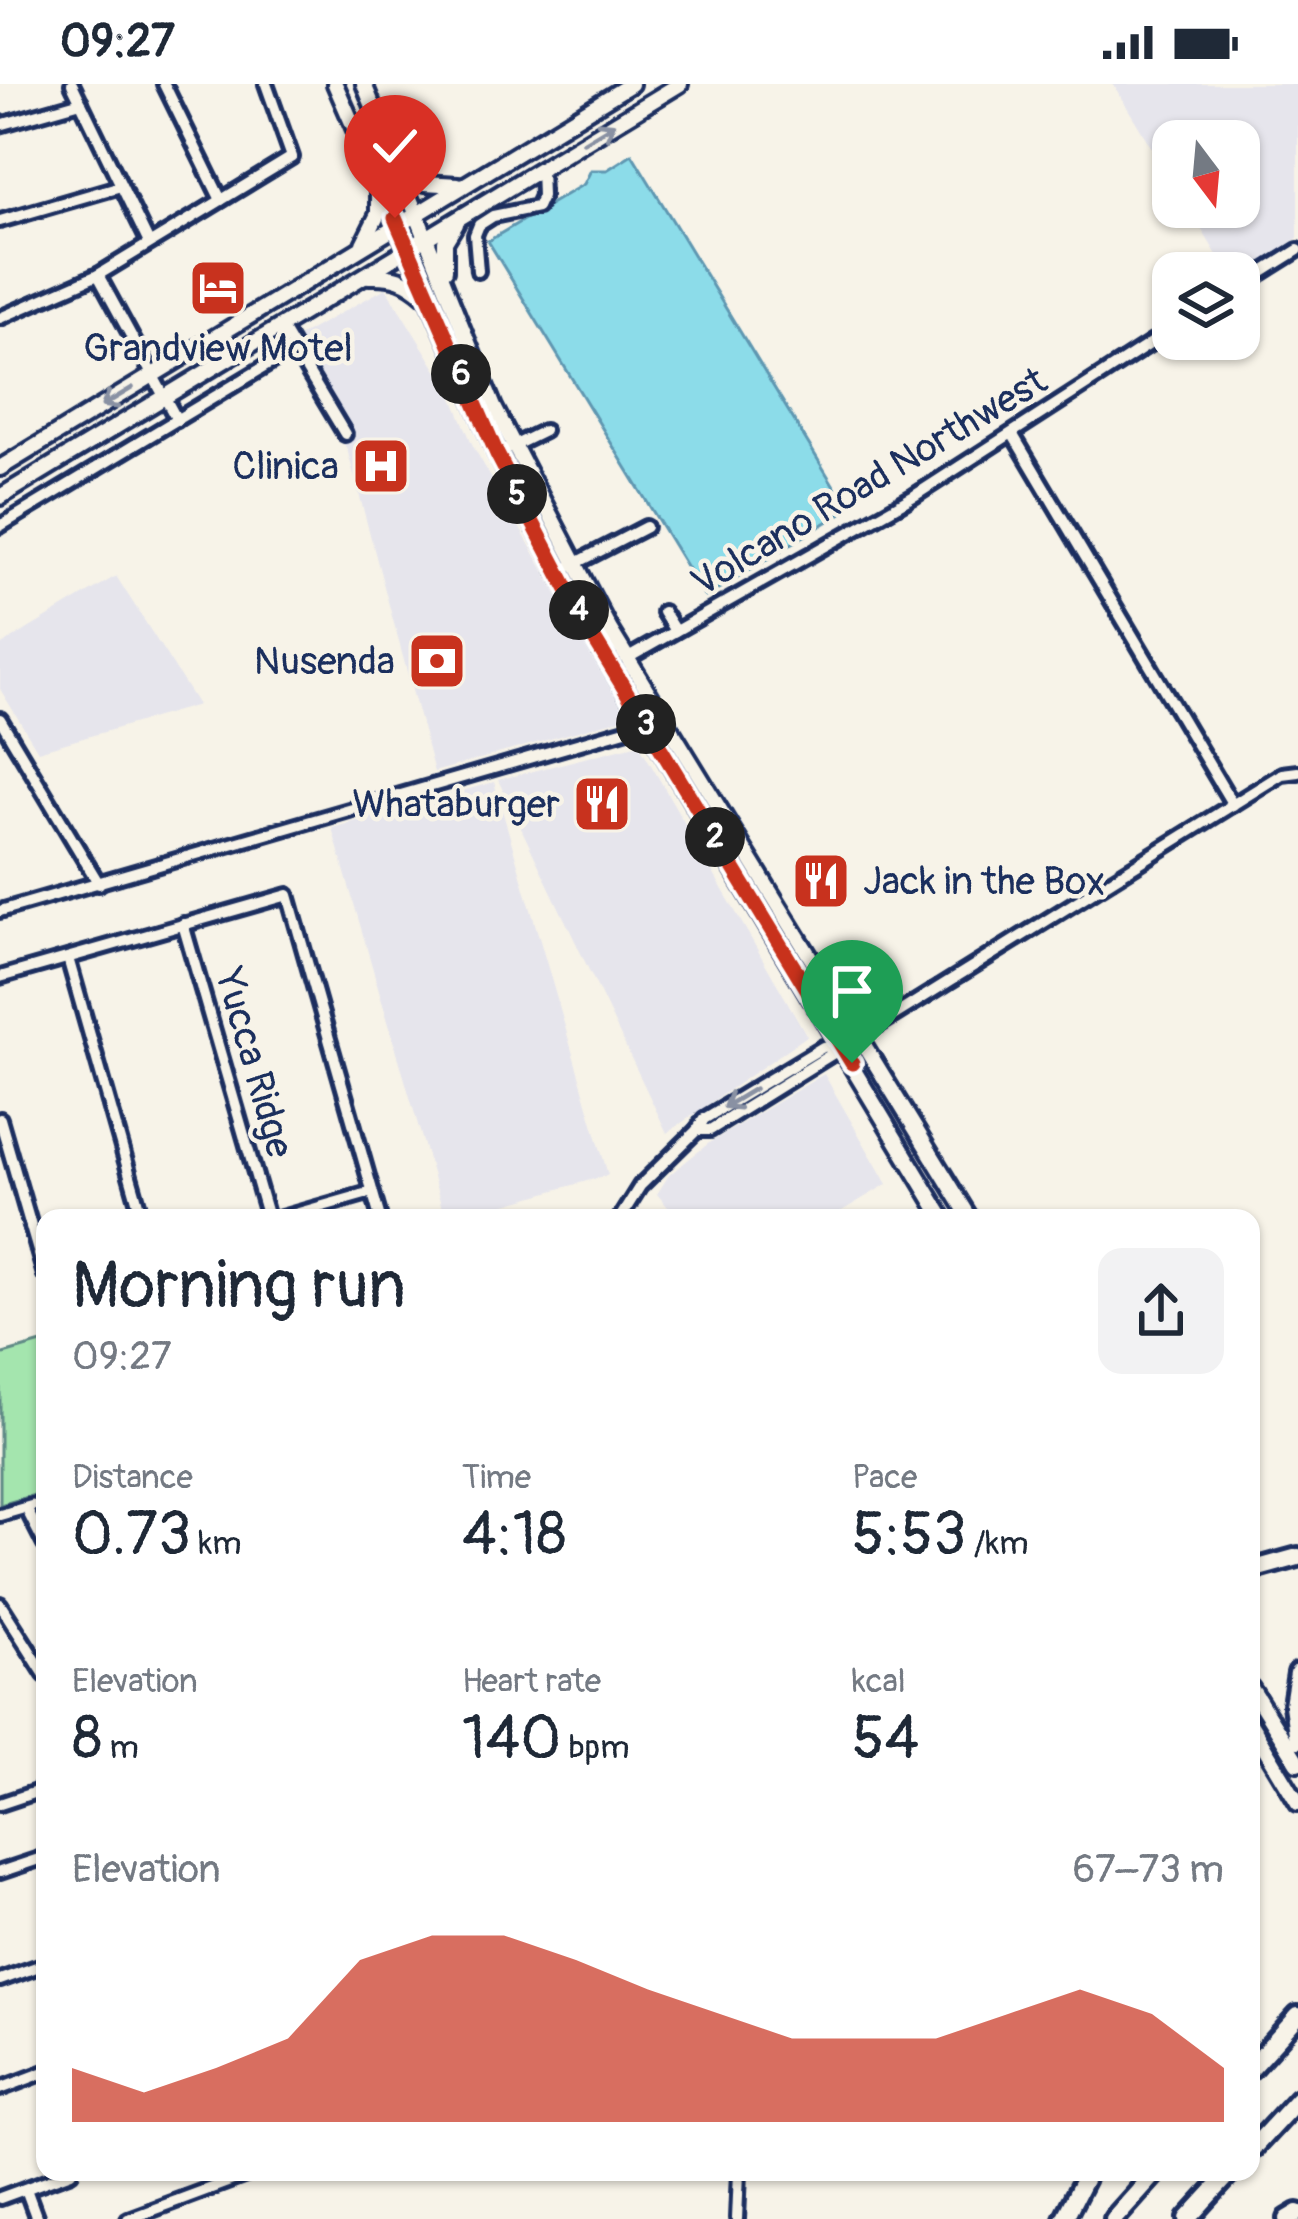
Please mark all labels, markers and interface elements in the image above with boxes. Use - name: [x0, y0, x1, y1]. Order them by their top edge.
- text: 09:27: [60, 14, 175, 70]
- pin: [344, 95, 446, 218]
- icon: check: [362, 113, 428, 179]
- north arrow: [1152, 120, 1260, 228]
- map controls: [1152, 120, 1260, 360]
- one-way arrow: [581, 121, 615, 145]
- button: layers: [1152, 252, 1260, 360]
- hotel icon: Grandview Motel: [187, 257, 249, 319]
- place label: Grandview Motel: [83, 324, 353, 373]
- pin: 6: [431, 344, 491, 404]
- text: 6: [451, 353, 471, 394]
- street label: Volcano Road Northwest: [682, 356, 1056, 608]
- one-way arrow: [101, 385, 135, 409]
- hospital icon: Clinica: [350, 435, 412, 497]
- place label: Clinica: [232, 442, 339, 491]
- pin: 5: [487, 464, 547, 524]
- text: 5: [508, 473, 526, 514]
- pin: 4: [549, 580, 609, 640]
- text: 4: [569, 589, 589, 630]
- bank icon: Nusenda: [406, 630, 468, 692]
- place label: Nusenda: [254, 637, 395, 686]
- pin: 3: [616, 694, 676, 754]
- text: 3: [637, 703, 655, 744]
- restaurant icon: Whataburger: [571, 773, 633, 835]
- place label: Whataburger: [352, 780, 560, 829]
- pin: 2: [685, 807, 745, 867]
- text: 2: [706, 816, 724, 857]
- restaurant icon: Jack in the Box: [790, 850, 852, 912]
- place label: Jack in the Box: [863, 857, 1105, 906]
- pin: [801, 940, 903, 1063]
- icon: arrive: [819, 958, 885, 1024]
- street label: Yucca Ridge: [203, 962, 304, 1163]
- one-way arrow: [723, 1086, 757, 1110]
- text: Morning run: [72, 1245, 406, 1328]
- button: share: [1098, 1248, 1224, 1374]
- text: 09:27: [72, 1332, 172, 1381]
- text: Distance: [72, 1457, 193, 1498]
- text: Time: [462, 1457, 531, 1498]
- text: Pace: [852, 1457, 917, 1498]
- text: 0.73: [72, 1498, 191, 1573]
- text: 4:18: [462, 1498, 567, 1573]
- text: 5:53: [852, 1498, 967, 1573]
- text: km: [191, 1523, 242, 1564]
- text: /km: [967, 1523, 1029, 1564]
- text: Elevation: [72, 1661, 198, 1702]
- text: Heart rate: [462, 1661, 601, 1702]
- text: kcal: [852, 1661, 906, 1702]
- text: 8: [72, 1702, 102, 1777]
- text: 140: [462, 1702, 561, 1777]
- text: 54: [852, 1702, 919, 1777]
- text: m: [102, 1727, 139, 1768]
- text: bpm: [561, 1727, 630, 1768]
- text: Elevation: [72, 1845, 221, 1894]
- text: 67–73 m: [1073, 1845, 1224, 1894]

